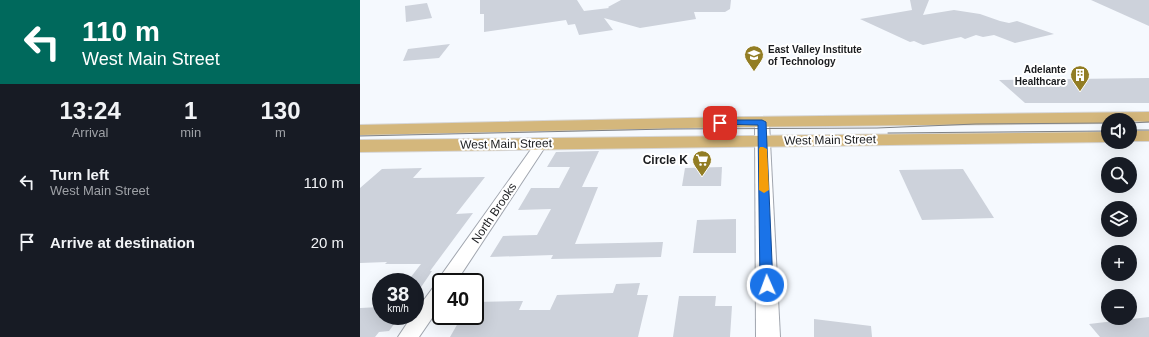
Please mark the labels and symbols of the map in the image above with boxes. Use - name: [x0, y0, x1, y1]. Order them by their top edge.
- school or university icon: East Valley Institute of Technology: [743, 44, 765, 72]
- place label: East Valley Institute of Technology: [768, 44, 862, 67]
- place label: Adelante Healthcare: [1015, 64, 1066, 87]
- building icon: Adelante Healthcare: [1069, 64, 1091, 92]
- pin: [703, 106, 737, 140]
- street label: West Main Street: [784, 132, 877, 148]
- street label: West Main Street: [460, 136, 553, 152]
- supermarket icon: Circle K: [691, 149, 713, 177]
- place label: Circle K: [643, 153, 688, 167]
- street label: North Brooks: [469, 180, 519, 246]
- position arrow: [746, 264, 788, 306]
- speed limit sign: 40: [432, 273, 484, 325]

